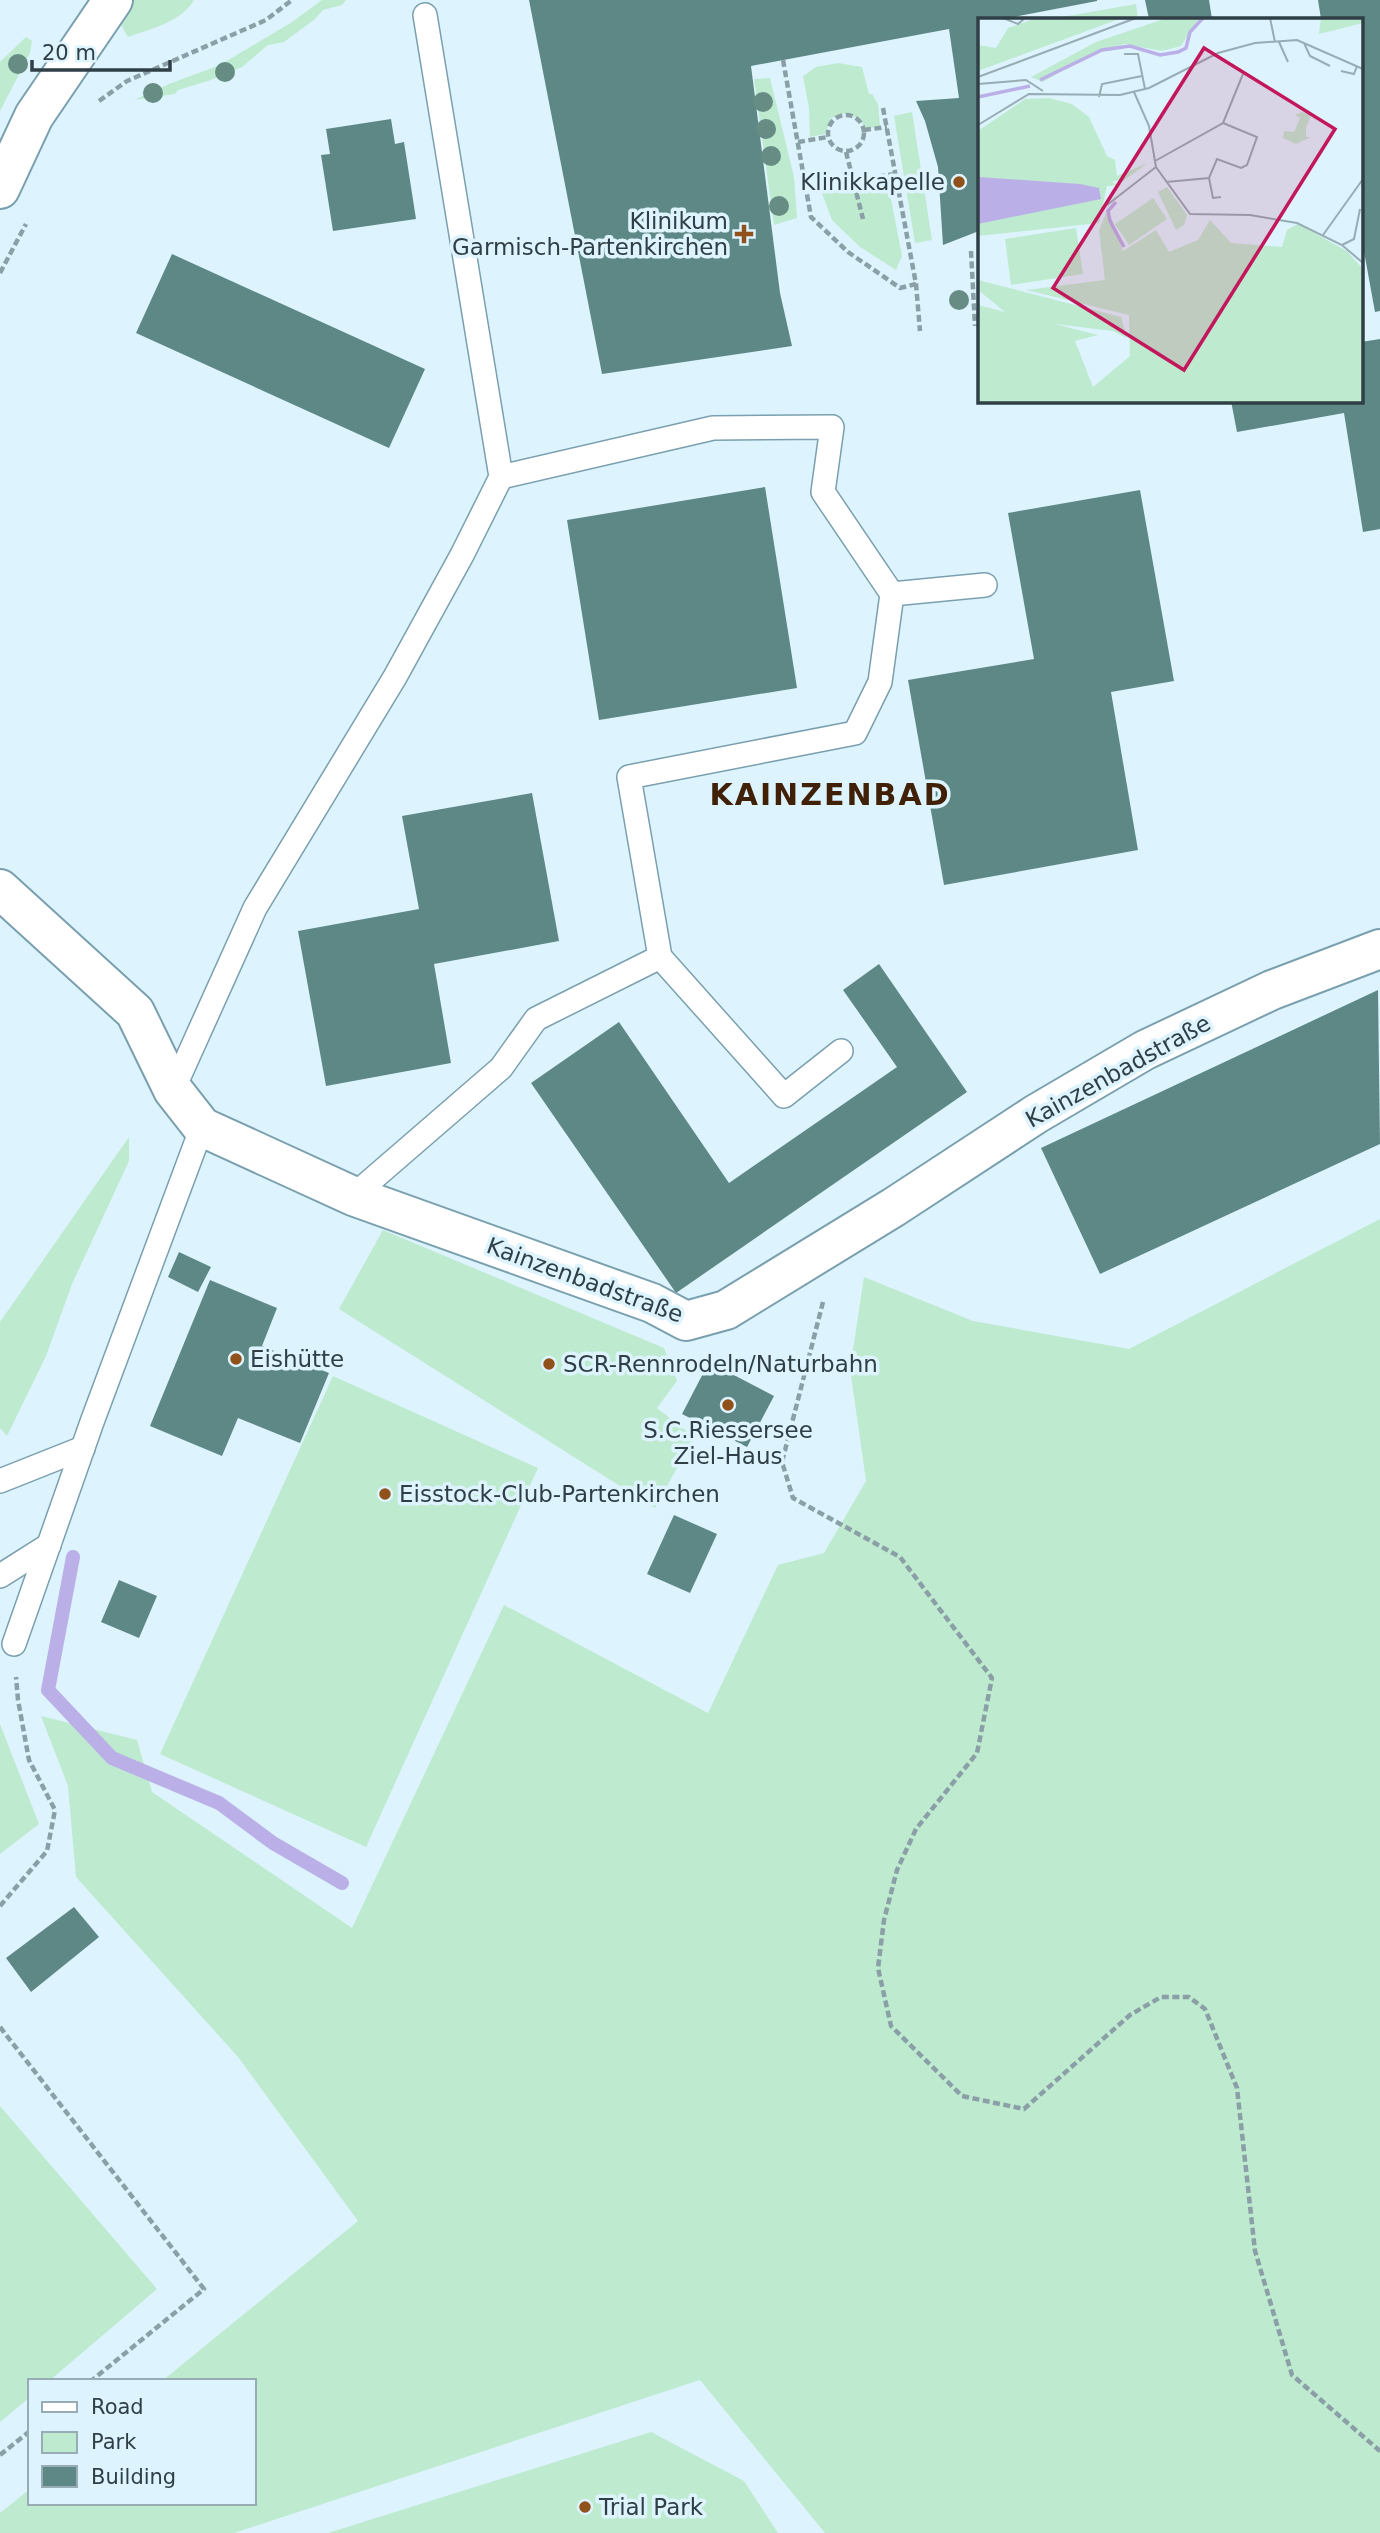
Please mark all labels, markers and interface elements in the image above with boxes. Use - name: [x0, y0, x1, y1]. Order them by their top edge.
- inset map: [978, 18, 1362, 402]
- scale bar: [32, 28, 170, 72]
- text: 20 m: [42, 41, 96, 65]
- place label: Klinikkapelle: [800, 169, 945, 195]
- marker: Klinikkapelle: [951, 174, 967, 190]
- place label: Klinikum Garmisch-Partenkirchen: [452, 208, 728, 260]
- marker: Klinikum Garmisch-Partenkirchen: [734, 224, 754, 244]
- district label: KAINZENBAD: [709, 777, 951, 812]
- street label: Kainzenbadstraße: [1021, 1009, 1215, 1133]
- street label: Kainzenbadstraße: [483, 1232, 687, 1328]
- place label: Eishütte: [250, 1346, 344, 1372]
- marker: Eishütte: [228, 1351, 244, 1367]
- place label: SCR-Rennrodeln/Naturbahn: [563, 1351, 878, 1377]
- marker: SCR-Rennrodeln/Naturbahn: [541, 1356, 557, 1372]
- marker: S.C.Riessersee Ziel-Haus: [720, 1397, 736, 1413]
- place label: S.C.Riessersee Ziel-Haus: [643, 1417, 813, 1469]
- place label: Eisstock-Club-Partenkirchen: [399, 1481, 720, 1507]
- marker: Eisstock-Club-Partenkirchen: [377, 1486, 393, 1502]
- legend: [28, 2379, 256, 2505]
- text: Road: [91, 2395, 144, 2419]
- text: Park: [91, 2430, 137, 2454]
- text: Building: [91, 2465, 176, 2489]
- place label: Trial Park: [598, 2494, 704, 2520]
- marker: Trial Park: [577, 2499, 593, 2515]

